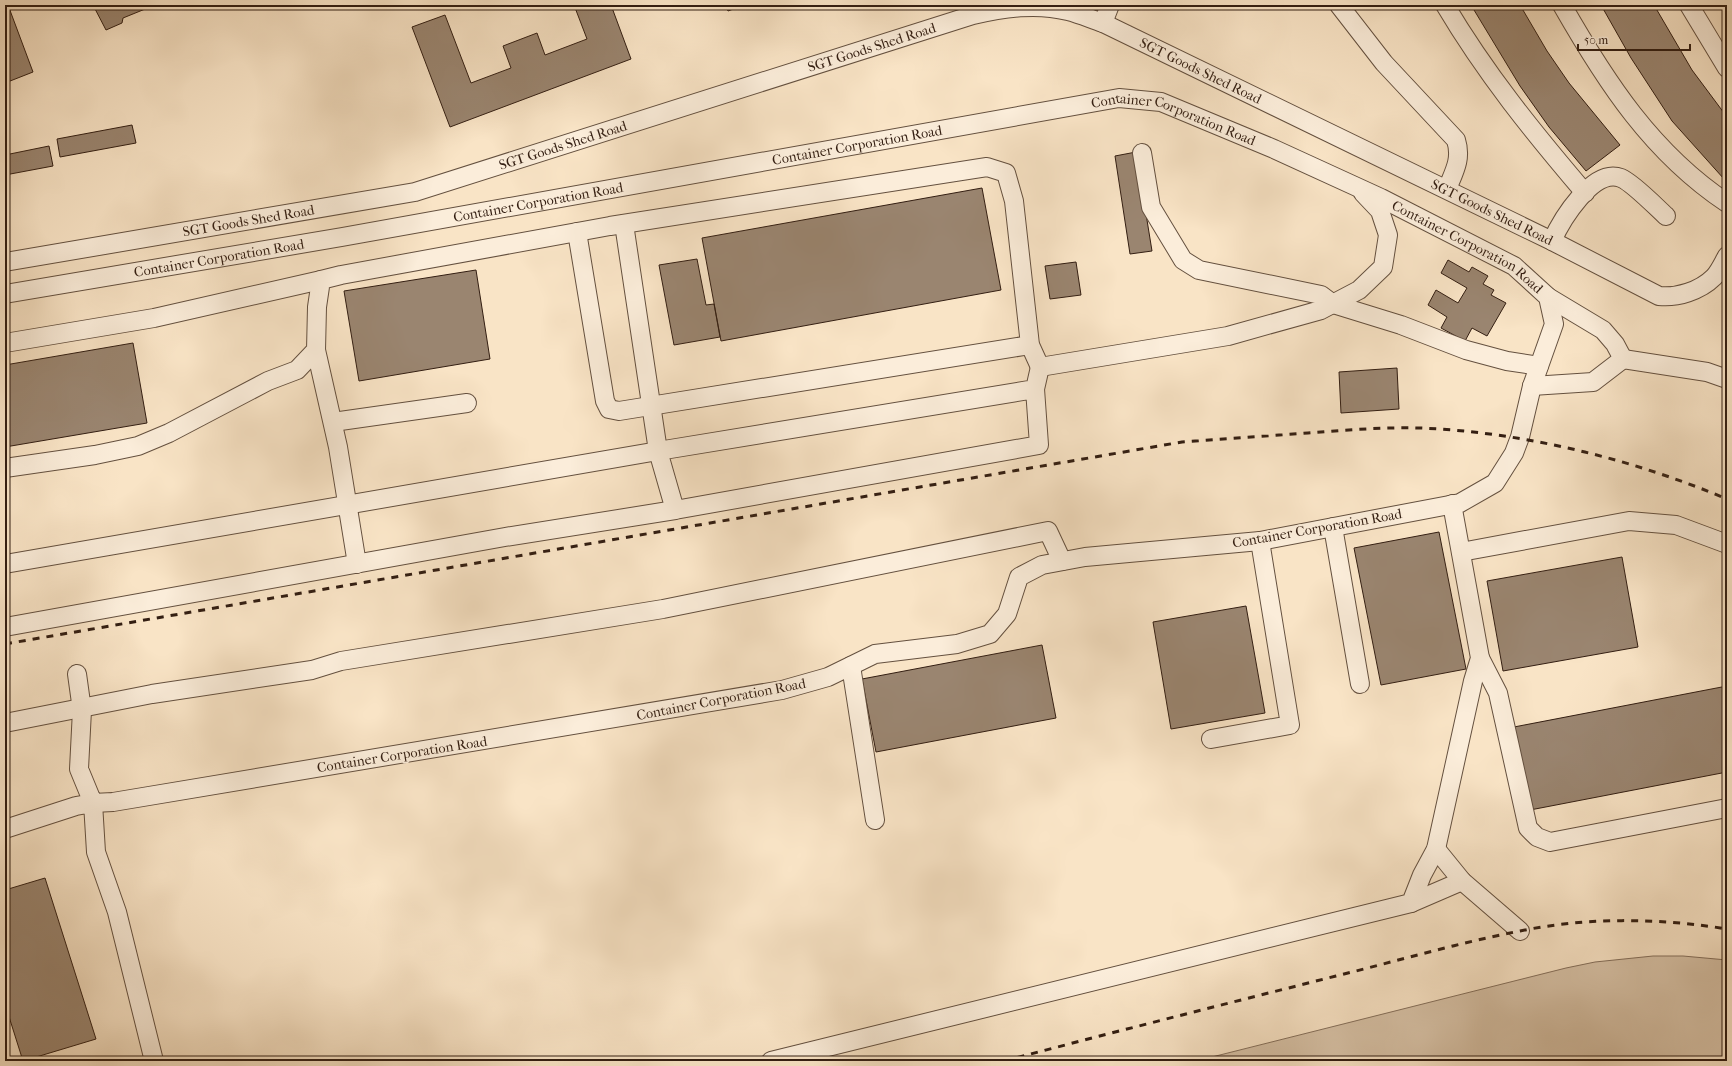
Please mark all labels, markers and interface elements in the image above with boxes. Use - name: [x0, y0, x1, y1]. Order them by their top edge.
- street label: SGT Goods Shed Road: [806, 19, 938, 76]
- scale bar: [1578, 26, 1690, 52]
- text: 50 m: [1584, 33, 1608, 47]
- street label: SGT Goods Shed Road: [1137, 34, 1265, 108]
- street label: Container Corporation Road: [1090, 90, 1258, 150]
- street label: SGT Goods Shed Road: [497, 117, 629, 174]
- street label: Container Corporation Road: [771, 122, 944, 169]
- street label: SGT Goods Shed Road: [1428, 176, 1556, 249]
- street label: Container Corporation Road: [452, 179, 625, 226]
- street label: Container Corporation Road: [1389, 197, 1547, 297]
- street label: SGT Goods Shed Road: [181, 201, 316, 241]
- street label: Container Corporation Road: [133, 235, 306, 281]
- street label: Container Corporation Road: [1231, 505, 1404, 552]
- street label: Container Corporation Road: [635, 675, 808, 724]
- street label: Container Corporation Road: [316, 733, 489, 776]

